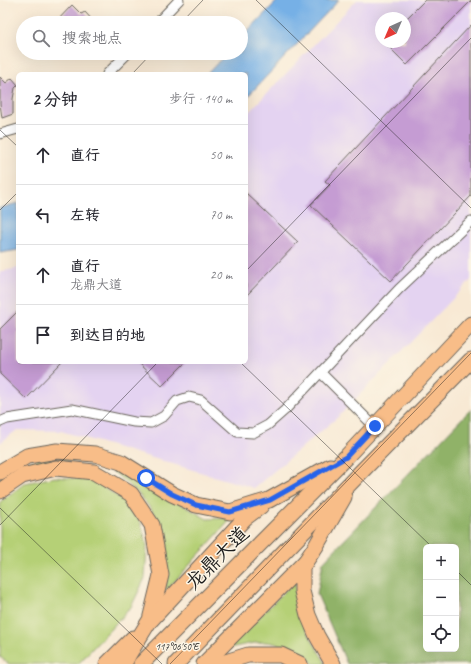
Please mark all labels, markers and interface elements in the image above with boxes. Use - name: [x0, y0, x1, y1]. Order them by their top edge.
- north arrow: [375, 12, 411, 48]
- search box: [16, 16, 248, 60]
- icon: search: [30, 27, 52, 49]
- text: 搜索地点: [62, 29, 122, 48]
- text: 2 分钟: [32, 89, 78, 110]
- text: 步行 · 140 m: [169, 91, 232, 107]
- icon: ahead: [32, 144, 54, 166]
- text: 直行: [70, 146, 100, 165]
- text: 50 m: [210, 147, 232, 163]
- icon: left: [32, 204, 54, 226]
- text: 左转: [70, 206, 100, 225]
- text: 70 m: [210, 207, 232, 223]
- text: 直行: [70, 257, 100, 276]
- icon: ahead: [32, 264, 54, 286]
- text: 20 m: [210, 267, 232, 283]
- text: 龙鼎大道: [70, 277, 122, 293]
- icon: arrive: [32, 324, 54, 346]
- text: 到达目的地: [70, 326, 145, 345]
- route end: [366, 417, 384, 435]
- route start: [137, 469, 155, 487]
- street label: 龙鼎大道: [180, 521, 254, 595]
- map controls: [423, 544, 459, 652]
- button: +: [423, 544, 459, 580]
- button: −: [423, 580, 459, 616]
- button: locate: [423, 616, 459, 652]
- text: 117°06'50"E: [155, 640, 200, 653]

